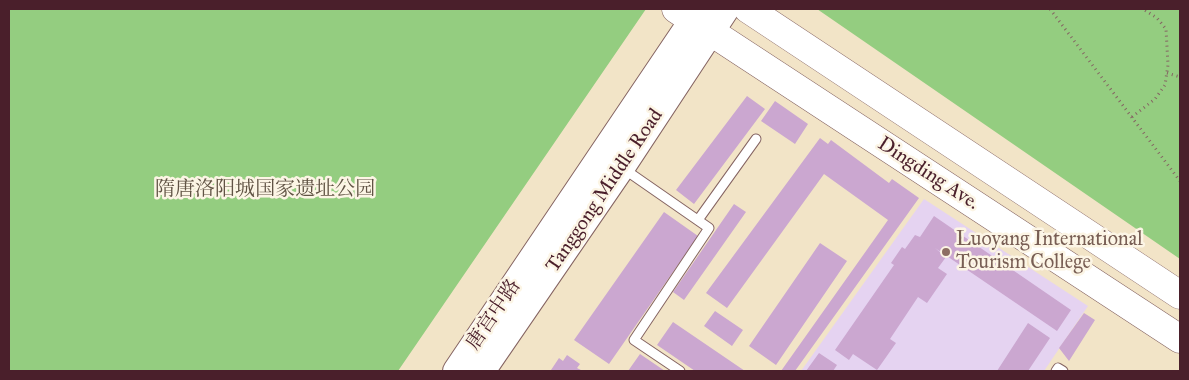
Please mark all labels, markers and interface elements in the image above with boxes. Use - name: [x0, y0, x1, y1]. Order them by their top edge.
- street label: Tanggong Middle Road: [541, 105, 669, 277]
- street label: Dingding Ave.: [873, 132, 983, 216]
- park label: 隋唐洛阳城国家遗址公园: [155, 178, 375, 202]
- place label: Luoyang International Tourism College: [956, 228, 1143, 275]
- marker: Luoyang International Tourism College: [940, 246, 952, 258]
- street label: 唐宫中路: [462, 275, 526, 355]

